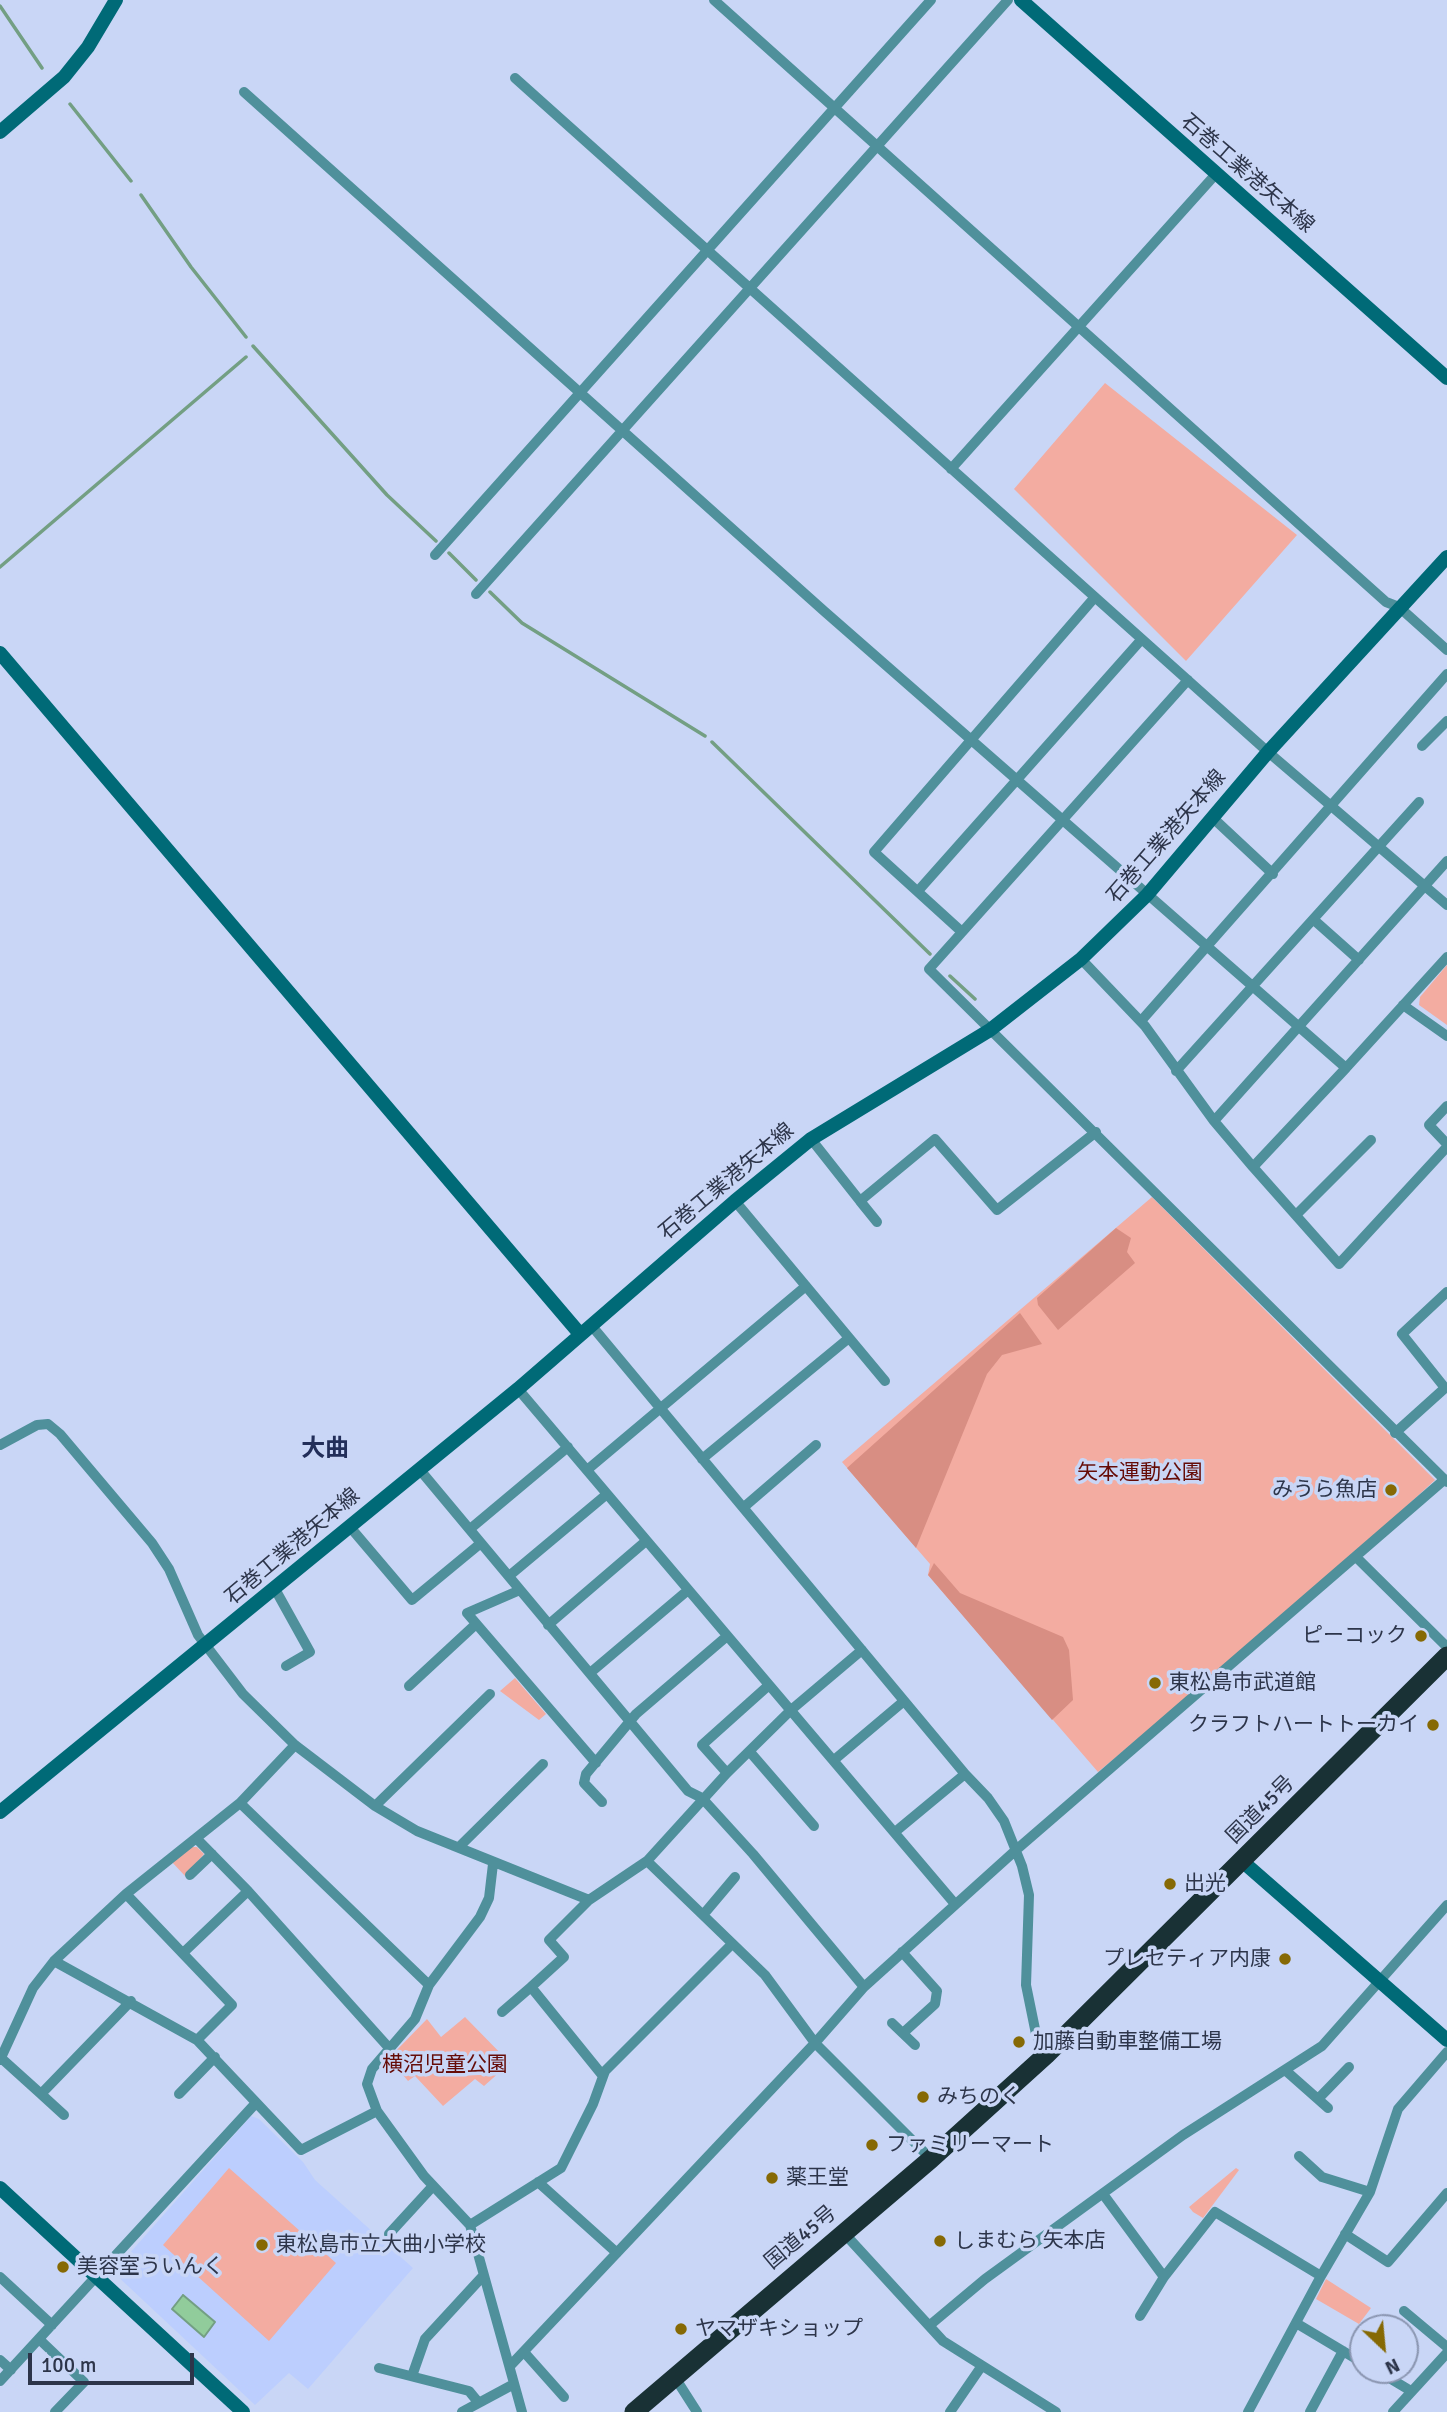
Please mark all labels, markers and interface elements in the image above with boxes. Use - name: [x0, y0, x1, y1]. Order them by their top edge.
- street label: 石巻工業港矢本線: [1175, 109, 1319, 239]
- street label: 石巻工業港矢本線: [1102, 765, 1232, 909]
- street label: 石巻工業港矢本線: [655, 1118, 799, 1246]
- district label: 大曲: [301, 1436, 349, 1464]
- park label: 矢本運動公園: [1077, 1460, 1203, 1486]
- place label: みうら魚店: [1272, 1477, 1377, 1503]
- marker: みうら魚店: [1383, 1482, 1399, 1498]
- street label: 石巻工業港矢本線: [221, 1483, 365, 1611]
- place label: ピーコック: [1302, 1623, 1407, 1649]
- marker: ピーコック: [1413, 1628, 1429, 1644]
- place label: 東松島市武道館: [1169, 1670, 1316, 1696]
- marker: 東松島市武道館: [1147, 1675, 1163, 1691]
- place label: クラフトハートトーカイ: [1188, 1712, 1419, 1738]
- marker: クラフトハートトーカイ: [1425, 1717, 1441, 1733]
- street label: 国道45号: [1222, 1771, 1300, 1849]
- place label: 出光: [1184, 1871, 1226, 1897]
- marker: 出光: [1162, 1876, 1178, 1892]
- place label: プレセティア内康: [1103, 1946, 1271, 1972]
- marker: プレセティア内康: [1277, 1951, 1293, 1967]
- place label: 加藤自動車整備工場: [1033, 2029, 1222, 2055]
- marker: 加藤自動車整備工場: [1011, 2034, 1027, 2050]
- park label: 横沼児童公園: [382, 2052, 508, 2078]
- place label: みちのく: [937, 2084, 1021, 2110]
- marker: みちのく: [915, 2089, 931, 2105]
- place label: ファミリーマート: [886, 2132, 1054, 2158]
- marker: ファミリーマート: [864, 2137, 880, 2153]
- place label: 薬王堂: [786, 2165, 849, 2191]
- marker: 薬王堂: [764, 2170, 780, 2186]
- street label: 国道45号: [760, 2201, 842, 2275]
- place label: しまむら 矢本店: [954, 2228, 1106, 2254]
- place label: 東松島市立大曲小学校: [276, 2232, 486, 2258]
- marker: しまむら 矢本店: [932, 2233, 948, 2249]
- marker: 東松島市立大曲小学校: [254, 2237, 270, 2253]
- place label: 美容室ういんく: [77, 2254, 224, 2280]
- marker: 美容室ういんく: [55, 2259, 71, 2275]
- north arrow: [1349, 2314, 1419, 2384]
- place label: ヤマザキショップ: [695, 2316, 863, 2342]
- marker: ヤマザキショップ: [673, 2321, 689, 2337]
- scale bar: [32, 2338, 198, 2382]
- text: 100 m: [41, 2352, 96, 2378]
- text: N: [1381, 2352, 1404, 2380]

